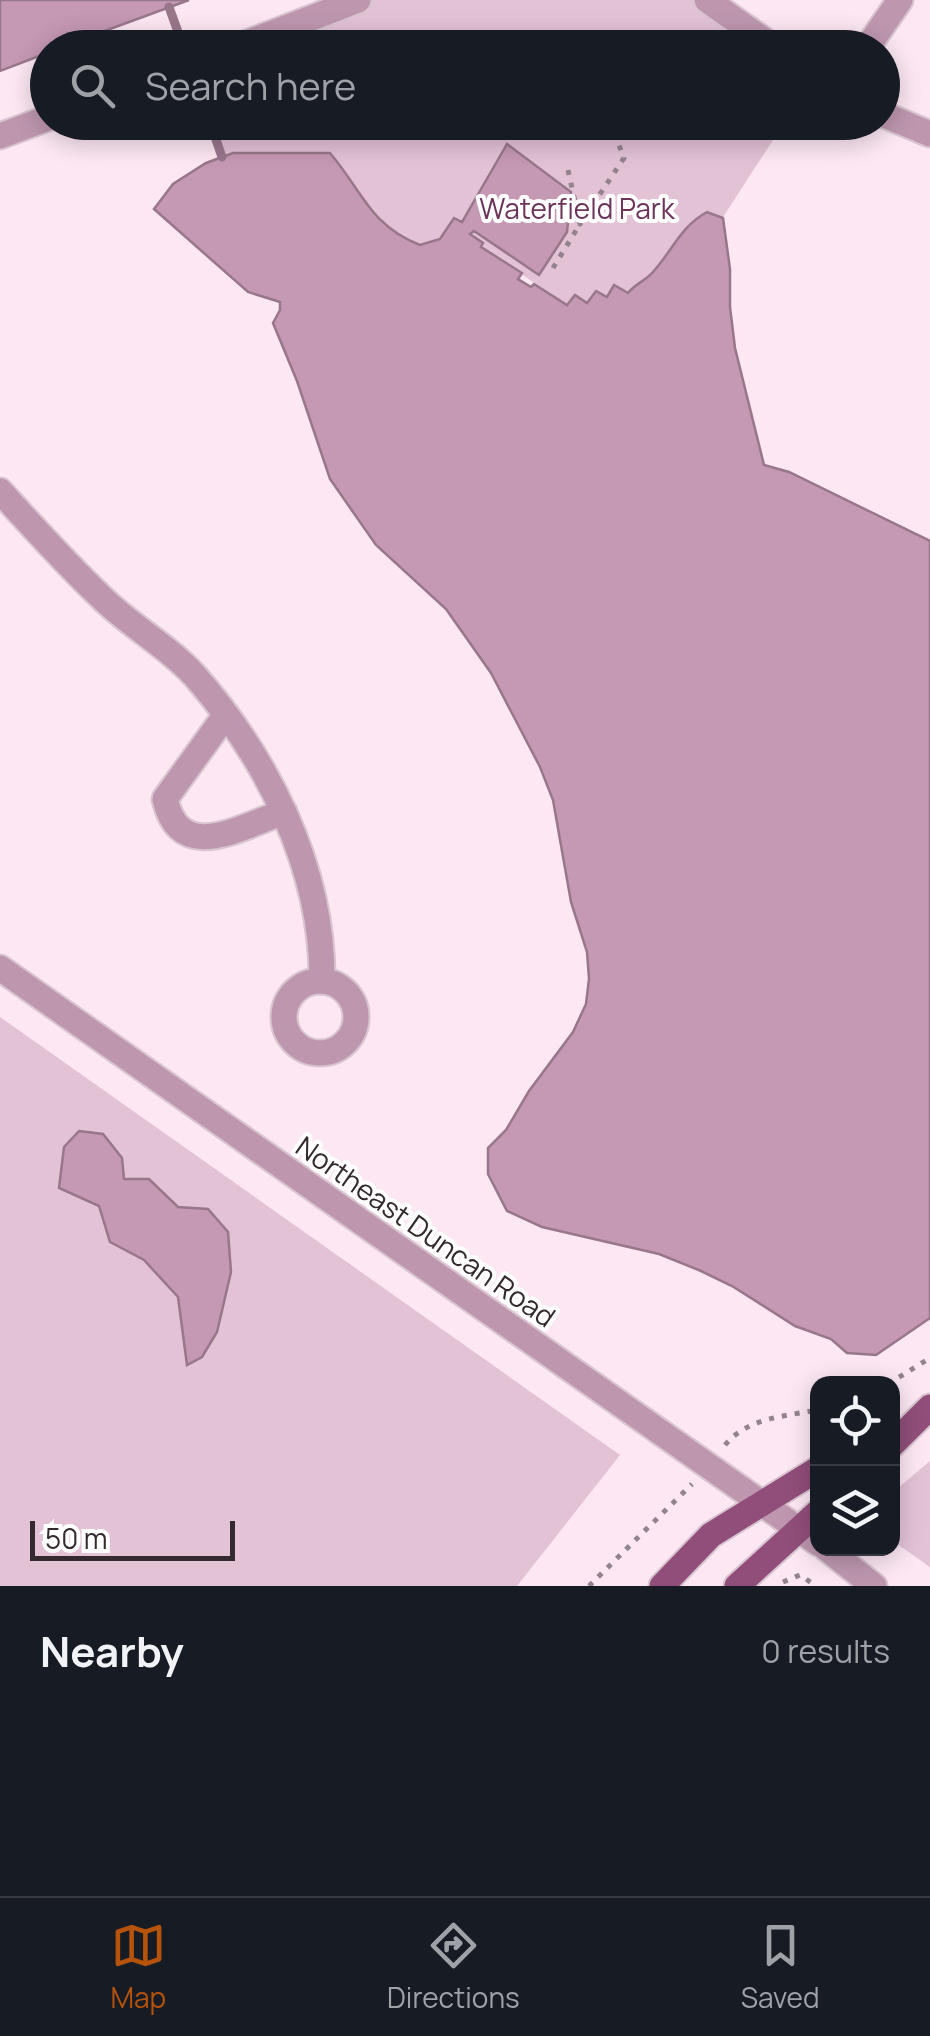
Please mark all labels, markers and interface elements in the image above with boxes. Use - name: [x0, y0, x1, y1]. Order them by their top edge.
- search box: [30, 30, 900, 140]
- icon: search: [65, 58, 120, 113]
- text: Search here: [145, 59, 356, 111]
- park label: Waterfield Park: [479, 189, 676, 227]
- street label: Northeast Duncan Road: [289, 1127, 563, 1335]
- map controls: [810, 1376, 900, 1556]
- button: locate: [810, 1376, 900, 1466]
- button: layers: [810, 1466, 900, 1556]
- scale bar: [30, 1516, 235, 1560]
- text: 50 m: [45, 1519, 108, 1557]
- text: Nearby: [40, 1622, 184, 1680]
- text: 0 results: [761, 1629, 890, 1673]
- tab: Map: [110, 1918, 166, 2016]
- tab: Directions: [387, 1918, 520, 2016]
- tab: Saved: [741, 1918, 820, 2016]

